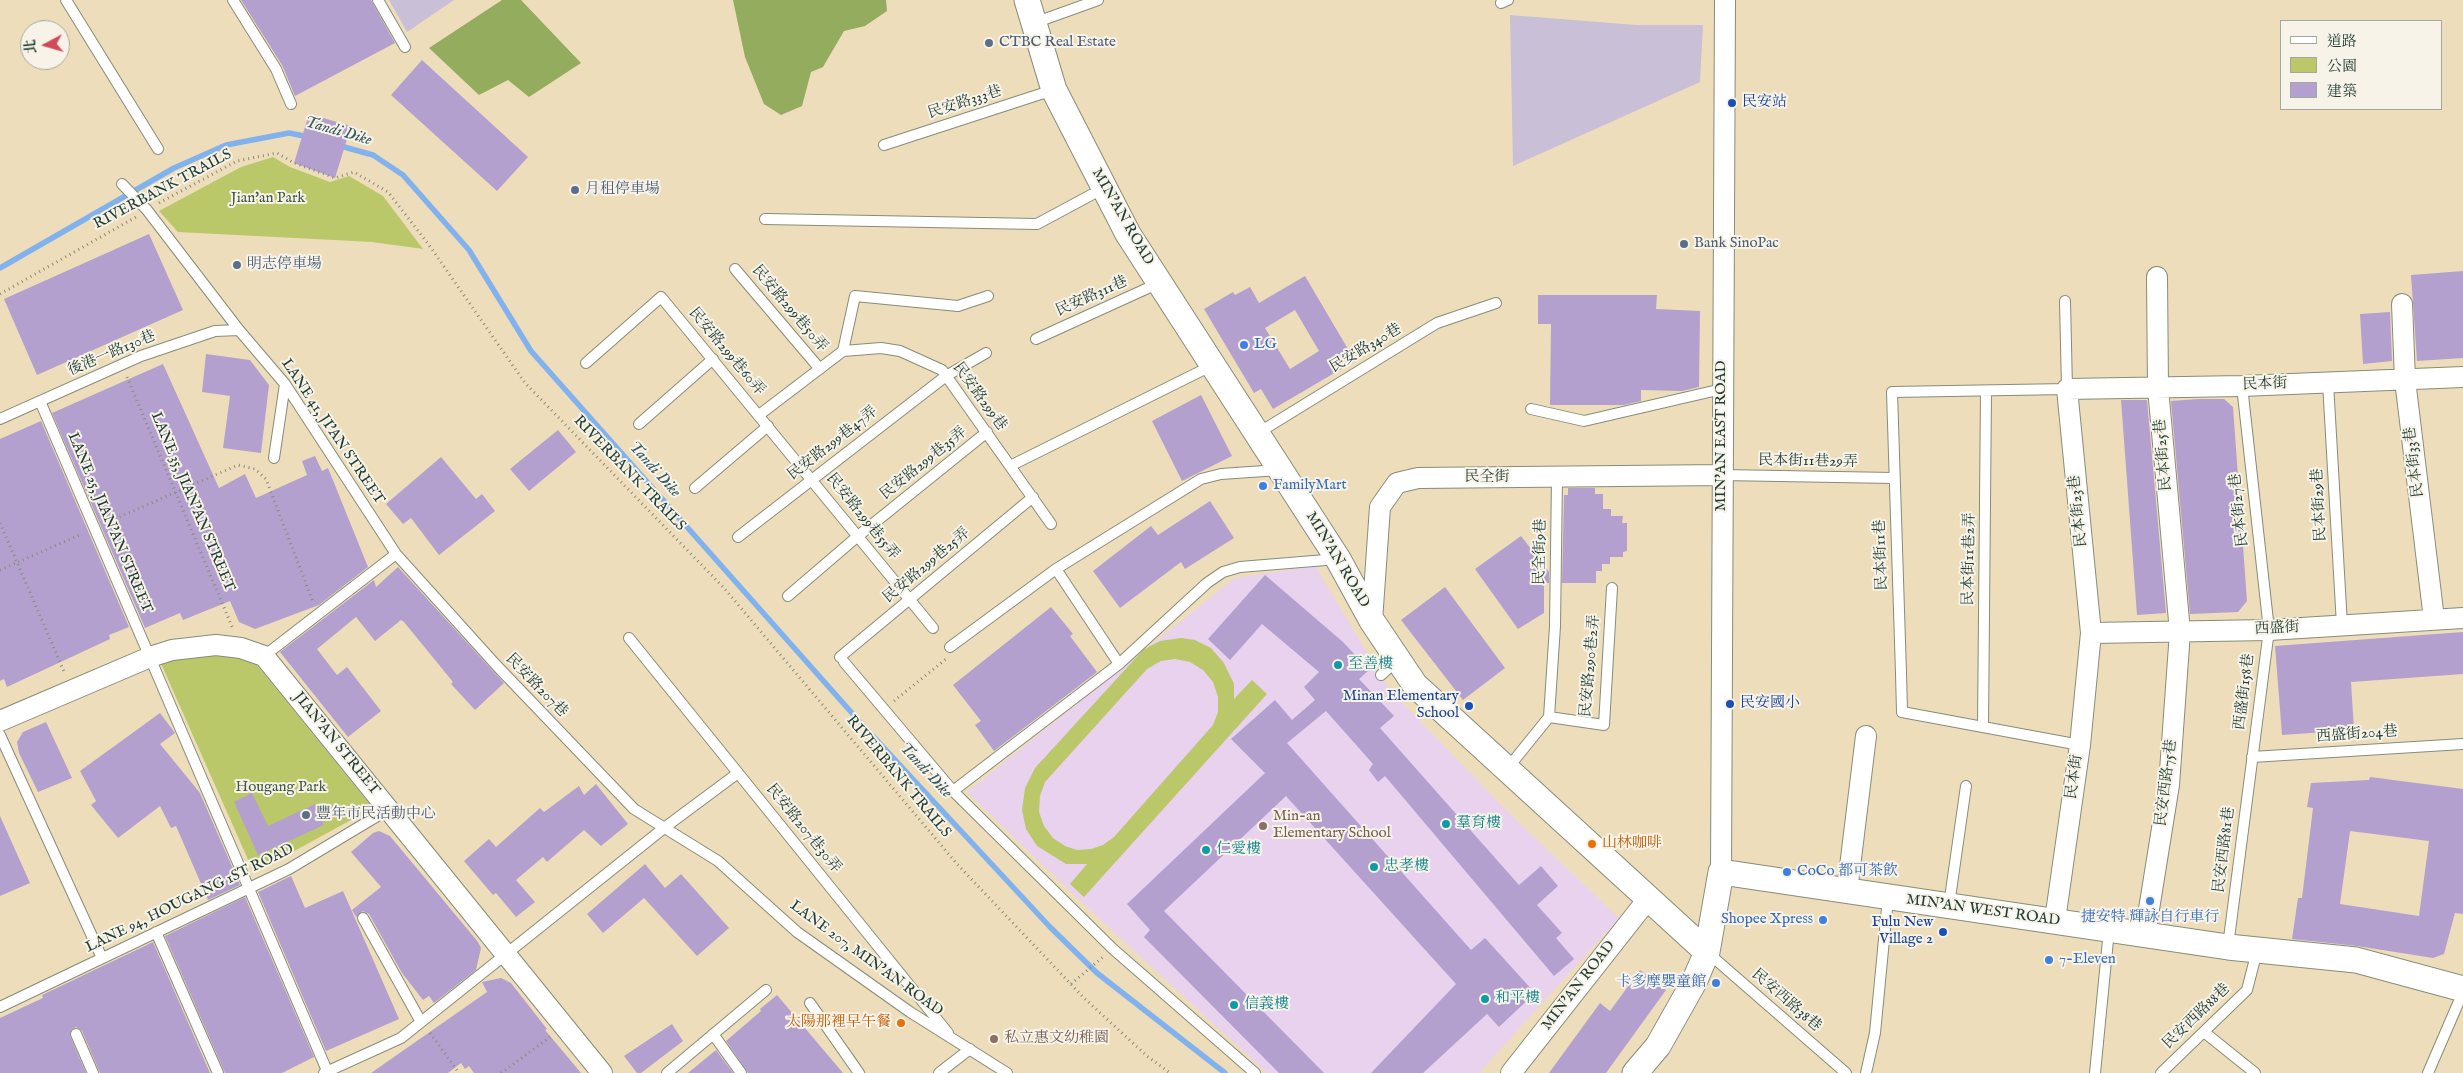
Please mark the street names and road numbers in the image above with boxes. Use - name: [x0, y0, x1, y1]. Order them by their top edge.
- street label: 民安路333巷: [926, 83, 1004, 123]
- street label: RIVERBANK TRAILS: [91, 146, 235, 234]
- street label: MIN'AN ROAD: [1087, 165, 1157, 269]
- street label: 民安路299巷50弄: [747, 262, 831, 356]
- street label: 民安路311巷: [1053, 273, 1131, 321]
- street label: 民安路299巷60弄: [684, 305, 768, 399]
- street label: 民安路340巷: [1327, 321, 1405, 377]
- street label: 後港一路130巷: [65, 327, 159, 381]
- street label: LANE 41, JI'AN STREET: [277, 356, 387, 508]
- street label: 民安路299巷: [948, 359, 1010, 435]
- street label: MIN'AN EAST ROAD: [1713, 360, 1731, 512]
- street label: 民本街: [2242, 375, 2288, 395]
- street label: 民安路299巷47弄: [784, 403, 882, 485]
- street label: LANE 35, JIAN'AN STREET: [146, 410, 238, 594]
- street label: RIVERBANK TRAILS: [569, 412, 689, 536]
- street label: 民本街25巷: [2152, 418, 2176, 492]
- street label: 民安路299巷35弄: [877, 424, 971, 504]
- street label: 民本街33巷: [2402, 426, 2428, 498]
- street label: LANE 25, JIAN'AN STREET: [63, 430, 155, 616]
- street label: 民本街11巷29弄: [1758, 452, 1858, 472]
- street label: 民本街29巷: [2309, 468, 2331, 542]
- street label: 民全街: [1465, 469, 1509, 487]
- street label: 民安路299巷55弄: [822, 470, 902, 564]
- street label: 民本街27巷: [2227, 472, 2253, 548]
- street label: 民本街23巷: [2066, 474, 2092, 548]
- street label: MIN'AN ROAD: [1301, 509, 1373, 611]
- street label: 民本街11巷2弄: [1960, 512, 1980, 606]
- street label: 民全街9巷: [1531, 519, 1551, 585]
- street label: 民本街11巷: [1872, 519, 1892, 591]
- street label: 民安路299巷25弄: [880, 525, 974, 607]
- street label: 民安路290巷2弄: [1578, 614, 1604, 718]
- street label: 西盛街: [2254, 619, 2300, 639]
- street label: 民安路207巷: [501, 650, 571, 722]
- street label: 西盛街158巷: [2231, 653, 2259, 731]
- street label: JIAN'AN STREET: [289, 689, 383, 799]
- street label: RIVERBANK TRAILS: [842, 712, 954, 842]
- street label: 西盛街204巷: [2316, 723, 2398, 747]
- street label: 民安西路75巷: [2153, 739, 2181, 827]
- street label: 民本街: [2063, 753, 2087, 801]
- street label: 民安路207巷30弄: [762, 781, 844, 877]
- street label: 民安西路81巷: [2211, 806, 2239, 894]
- street label: LANE 94, HOUGANG 1ST ROAD: [83, 841, 297, 957]
- street label: MIN'AN WEST ROAD: [1905, 891, 2061, 931]
- street label: LANE 207, MIN'AN ROAD: [786, 897, 946, 1021]
- street label: MIN'AN ROAD: [1538, 938, 1620, 1034]
- street label: 民安西路38巷: [1747, 966, 1825, 1036]
- street label: 民安西路88巷: [2160, 980, 2234, 1054]

